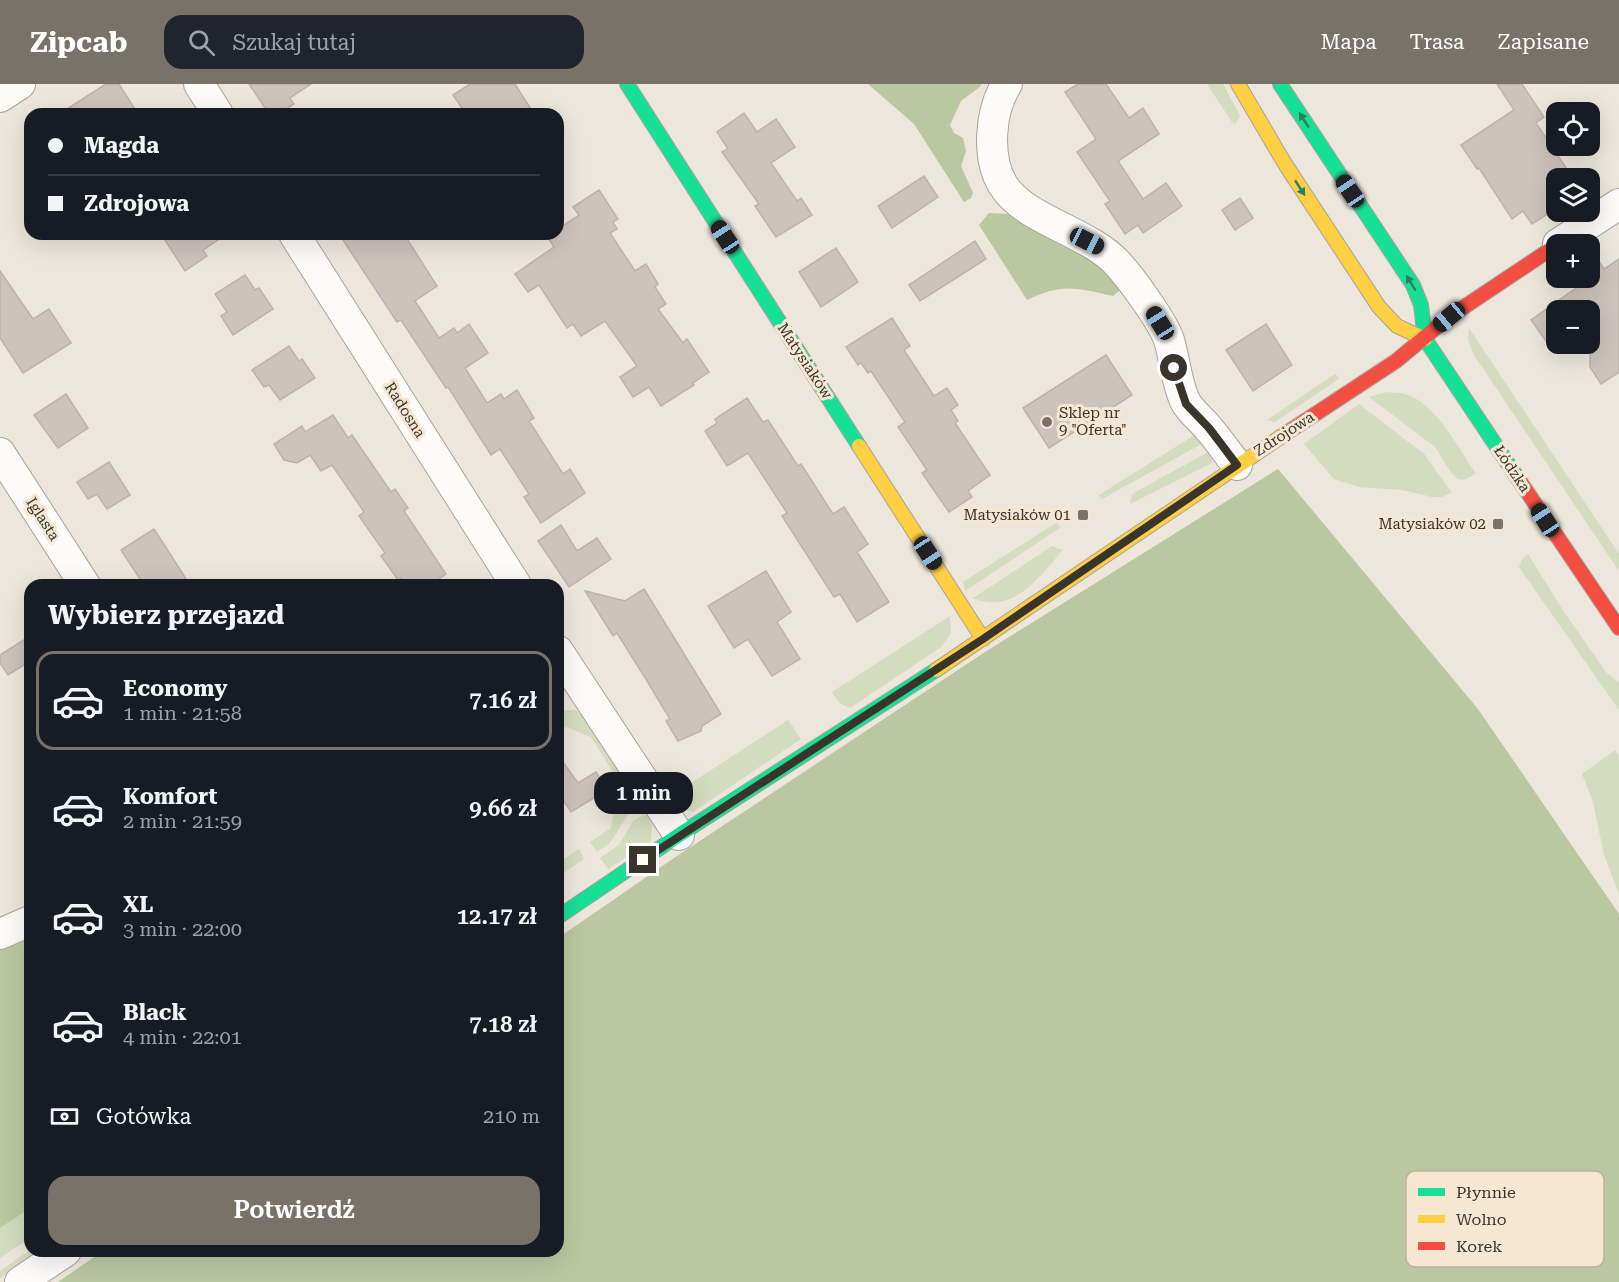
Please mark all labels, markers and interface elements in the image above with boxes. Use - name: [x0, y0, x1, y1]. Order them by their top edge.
- search box: [164, 15, 584, 69]
- text: Zipcab: [30, 26, 128, 59]
- icon: search: [185, 26, 218, 59]
- text: Szukaj tutaj: [233, 30, 356, 55]
- text: Mapa: [1320, 30, 1377, 54]
- text: Trasa: [1410, 30, 1464, 54]
- text: Zapisane: [1497, 30, 1589, 54]
- map controls: [1546, 102, 1600, 354]
- button: locate: [1546, 102, 1600, 156]
- one-way arrow: [1298, 113, 1310, 129]
- text: Magda: [84, 133, 159, 158]
- button: layers: [1546, 168, 1600, 222]
- car: [1332, 171, 1368, 211]
- one-way arrow: [1295, 180, 1306, 197]
- text: Zdrojowa: [84, 191, 189, 216]
- car: [708, 217, 742, 257]
- car: [1067, 225, 1107, 257]
- button: +: [1546, 234, 1600, 288]
- one-way arrow: [1406, 274, 1416, 291]
- car: [1429, 299, 1469, 335]
- button: −: [1546, 300, 1600, 354]
- car: [1143, 303, 1177, 343]
- street label: Matysiaków: [774, 320, 837, 403]
- route start: [1160, 354, 1187, 381]
- street label: Radosna: [381, 379, 429, 441]
- place label: Sklep nr 9 "Oferta": [1059, 404, 1127, 439]
- street label: Zdrojowa: [1251, 408, 1317, 460]
- marker: Sklep nr 9 "Oferta": [1040, 415, 1054, 429]
- street label: Łódzka: [1490, 442, 1534, 496]
- street label: Iglasta: [22, 494, 64, 544]
- car: [1528, 500, 1562, 540]
- place label: Matysiaków 01: [963, 506, 1071, 524]
- marker: Matysiaków 01: [1076, 508, 1090, 522]
- place label: Matysiaków 02: [1378, 515, 1486, 533]
- marker: Matysiaków 02: [1491, 517, 1505, 531]
- car: [911, 533, 945, 573]
- text: Wybierz przejazd: [48, 599, 284, 631]
- icon: car: [51, 674, 105, 728]
- text: Economy: [123, 676, 227, 701]
- text: 7.16 zł: [469, 688, 537, 713]
- text: 1 min · 21:58: [123, 701, 242, 725]
- callout: 1 min: [594, 773, 692, 815]
- text: 1 min: [616, 781, 671, 805]
- icon: car: [51, 782, 105, 836]
- text: Komfort: [123, 784, 218, 809]
- text: 9.66 zł: [469, 796, 537, 821]
- text: 2 min · 21:59: [123, 809, 242, 833]
- route end: [629, 846, 656, 873]
- icon: car: [51, 890, 105, 944]
- text: XL: [123, 892, 153, 917]
- text: 12.17 zł: [457, 904, 537, 929]
- text: 3 min · 22:00: [123, 917, 242, 941]
- icon: car: [51, 998, 105, 1052]
- text: Black: [123, 1000, 187, 1025]
- text: 7.18 zł: [469, 1012, 537, 1037]
- text: 4 min · 22:01: [123, 1025, 242, 1049]
- icon: cash: [48, 1100, 81, 1133]
- text: Gotówka: [96, 1104, 191, 1129]
- text: 210 m: [483, 1104, 540, 1128]
- legend: [1406, 1171, 1604, 1267]
- button: Potwierdź: [48, 1176, 540, 1245]
- text: Płynnie: [1456, 1183, 1516, 1202]
- text: Wolno: [1456, 1210, 1507, 1229]
- text: Korek: [1456, 1237, 1502, 1256]

